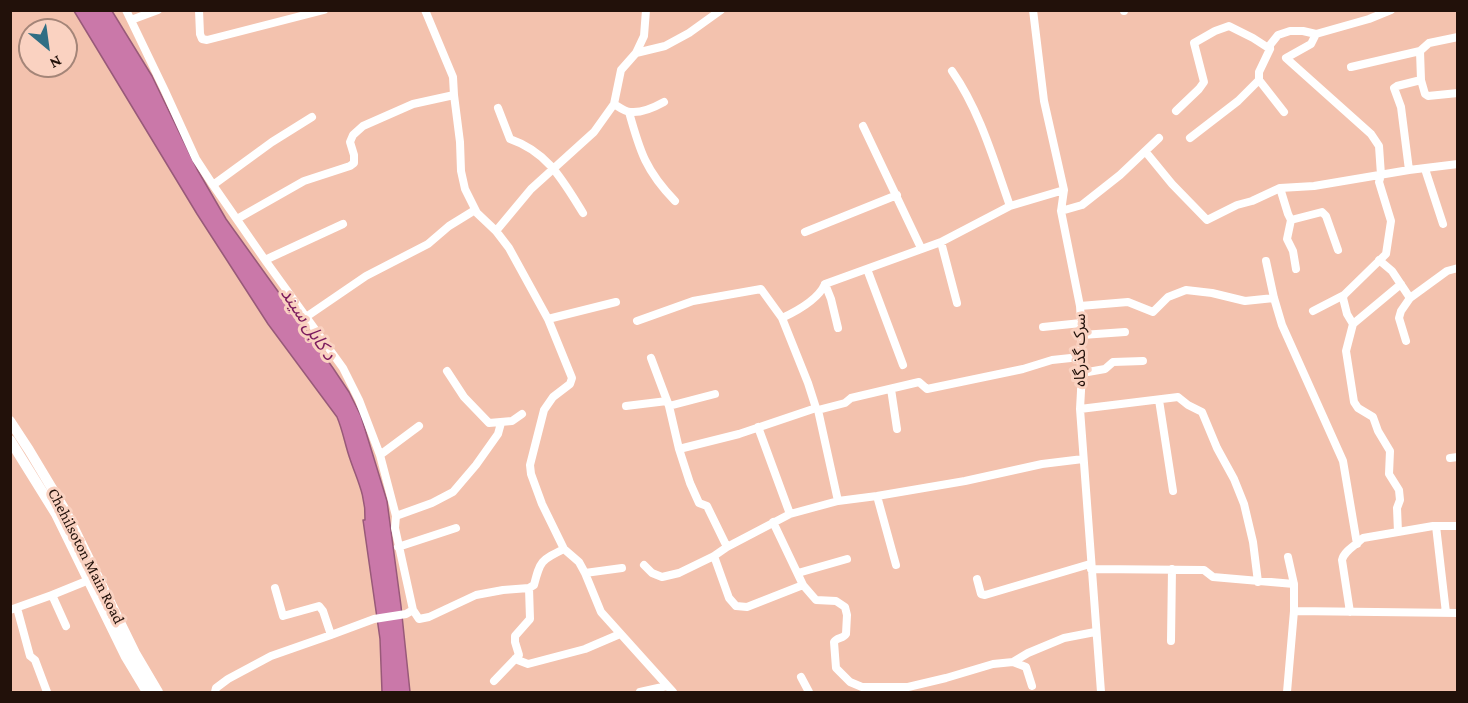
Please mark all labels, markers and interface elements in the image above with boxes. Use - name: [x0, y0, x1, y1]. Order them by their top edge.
- north arrow: [18, 18, 78, 78]
- text: N: [47, 52, 65, 73]
- water label: د کابل سيند: [276, 284, 340, 364]
- street label: سرک گذرگاه: [1070, 313, 1090, 387]
- street label: Chehilsoton Main Road: [43, 485, 129, 627]

